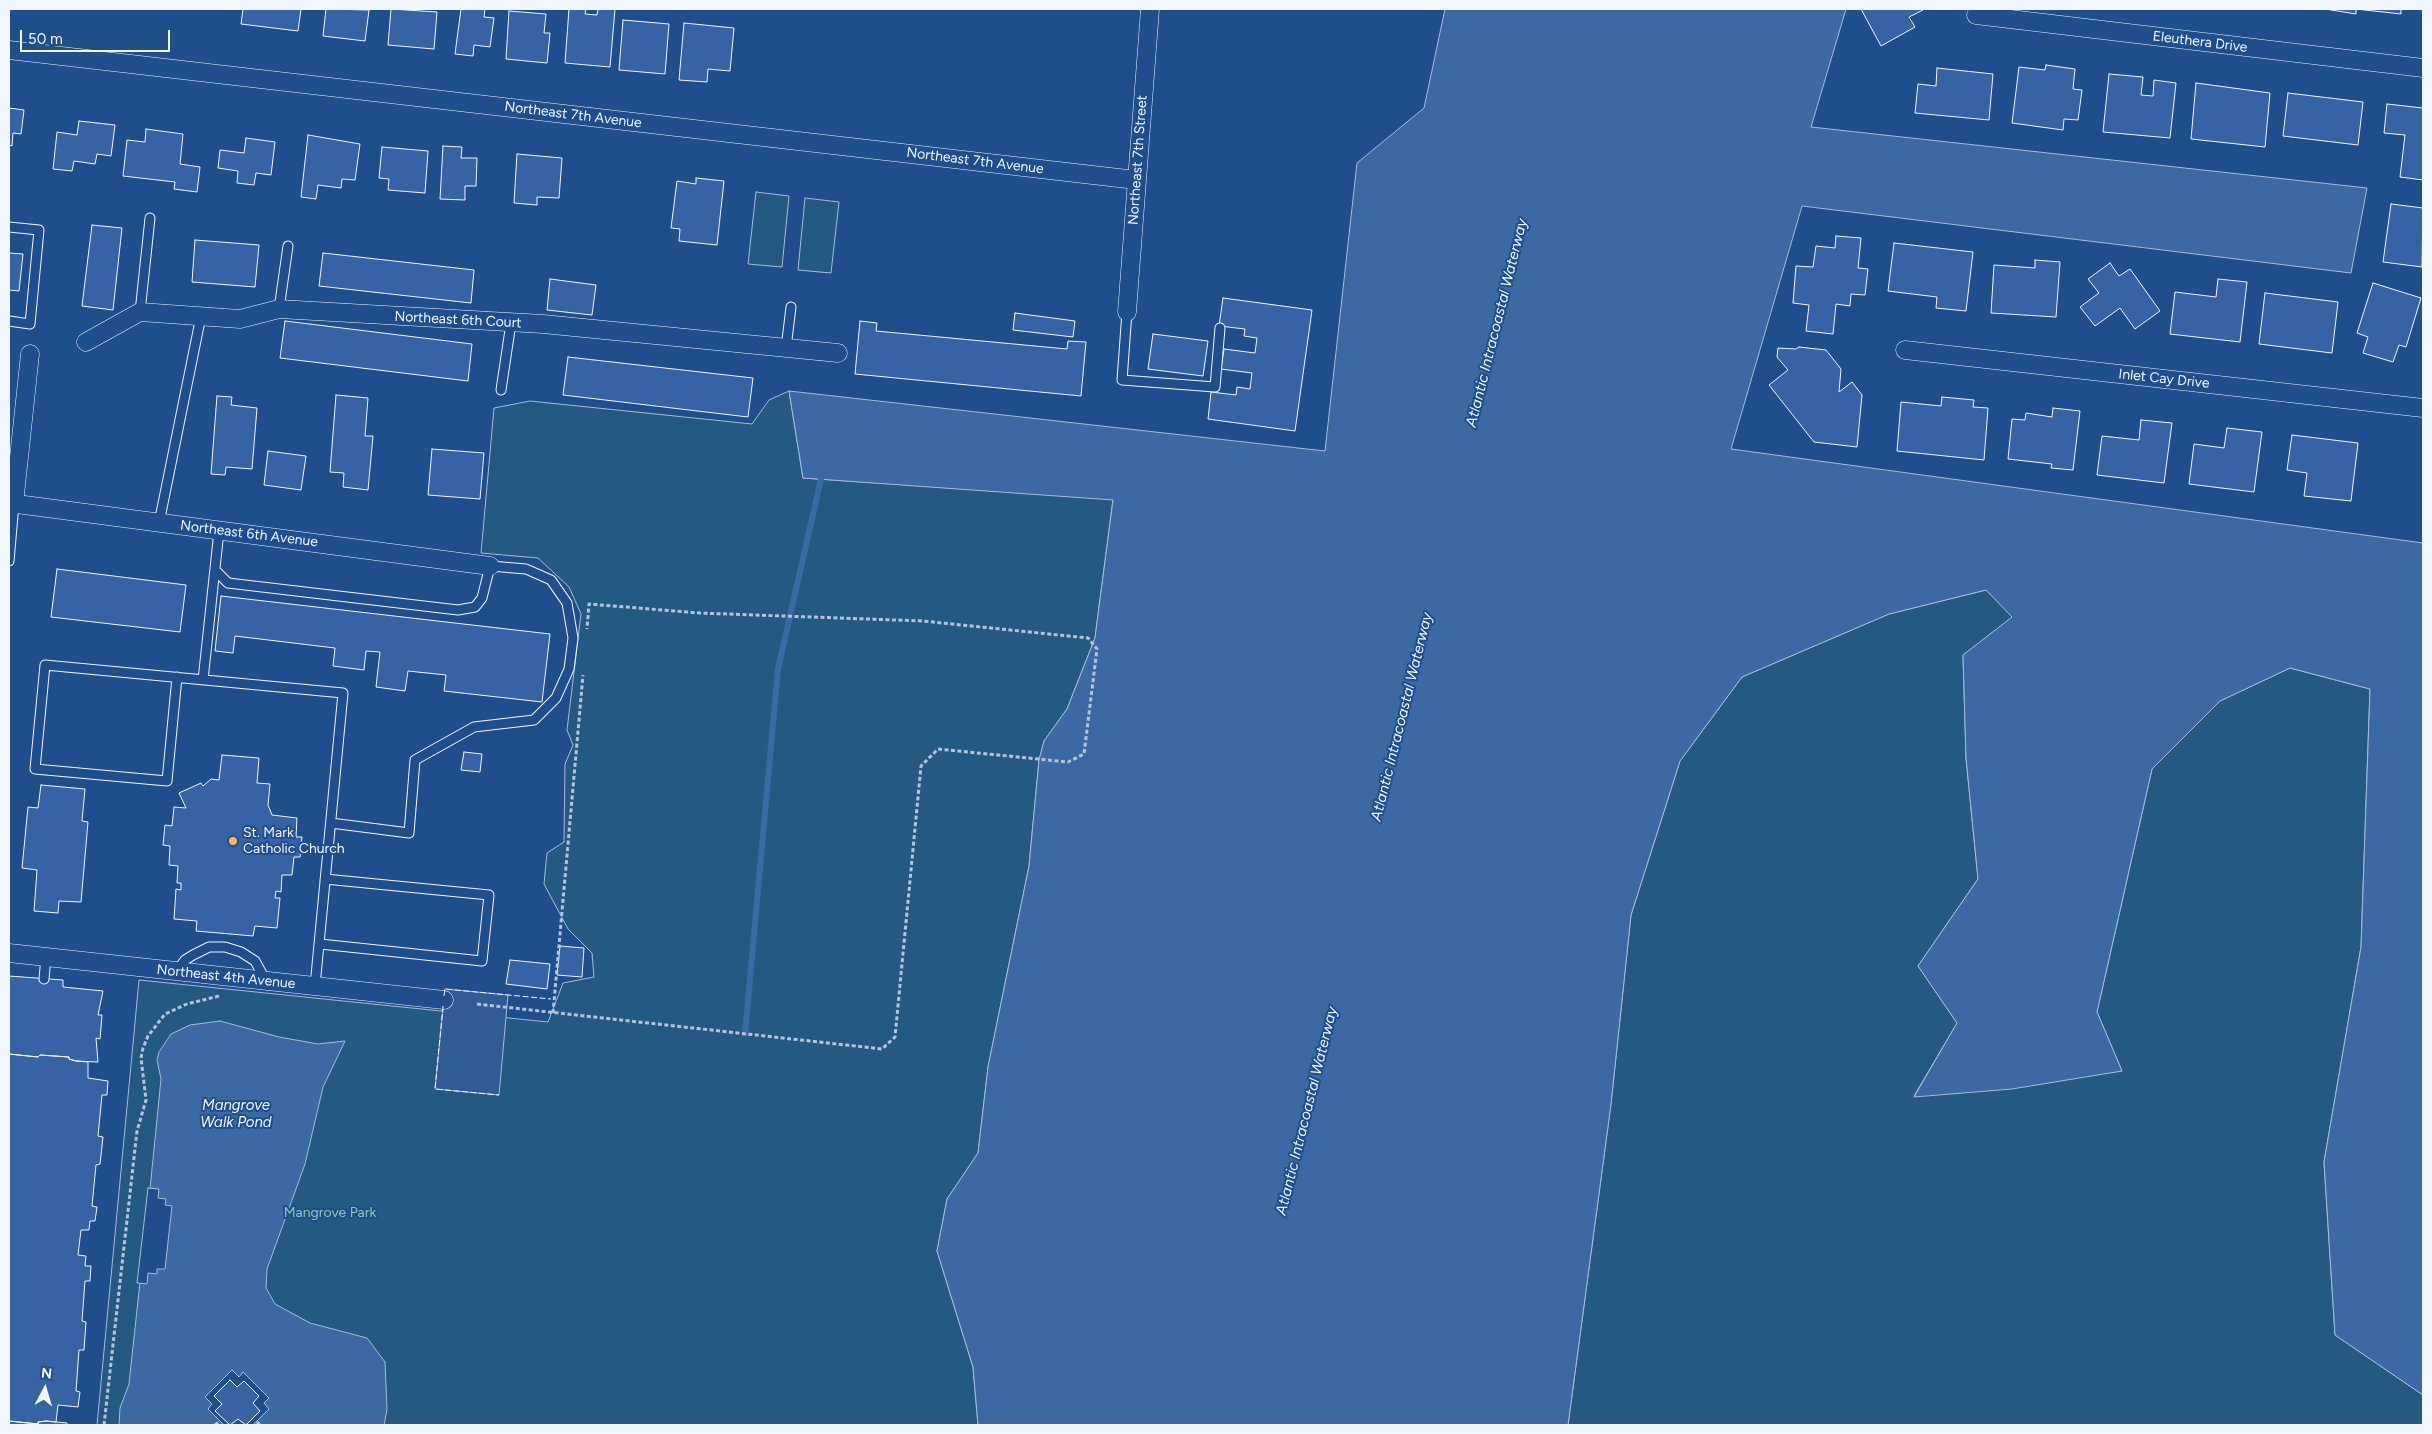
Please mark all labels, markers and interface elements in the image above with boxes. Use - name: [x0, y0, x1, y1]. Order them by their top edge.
- scale bar: [22, 20, 172, 52]
- street label: Eleuthera Drive: [2152, 28, 2248, 56]
- text: 50 m: [28, 30, 63, 48]
- street label: Northeast 7th Street: [1125, 95, 1151, 225]
- street label: Northeast 7th Avenue: [503, 98, 643, 132]
- street label: Northeast 7th Avenue: [905, 144, 1045, 178]
- water label: Atlantic Intracoastal Waterway: [1462, 217, 1532, 429]
- street label: Northeast 6th Court: [394, 308, 522, 332]
- street label: Inlet Cay Drive: [2118, 366, 2210, 392]
- street label: Northeast 6th Avenue: [179, 517, 319, 551]
- water label: Atlantic Intracoastal Waterway: [1367, 611, 1437, 823]
- place label: St. Mark Catholic Church: [243, 825, 345, 858]
- marker: St. Mark Catholic Church: [227, 835, 239, 847]
- street label: Northeast 4th Avenue: [156, 961, 296, 993]
- water label: Atlantic Intracoastal Waterway: [1272, 1005, 1342, 1217]
- water label: Mangrove Walk Pond: [200, 1097, 272, 1132]
- park label: Mangrove Park: [284, 1205, 376, 1221]
- north arrow: [20, 1364, 70, 1414]
- text: N: [40, 1365, 53, 1383]

